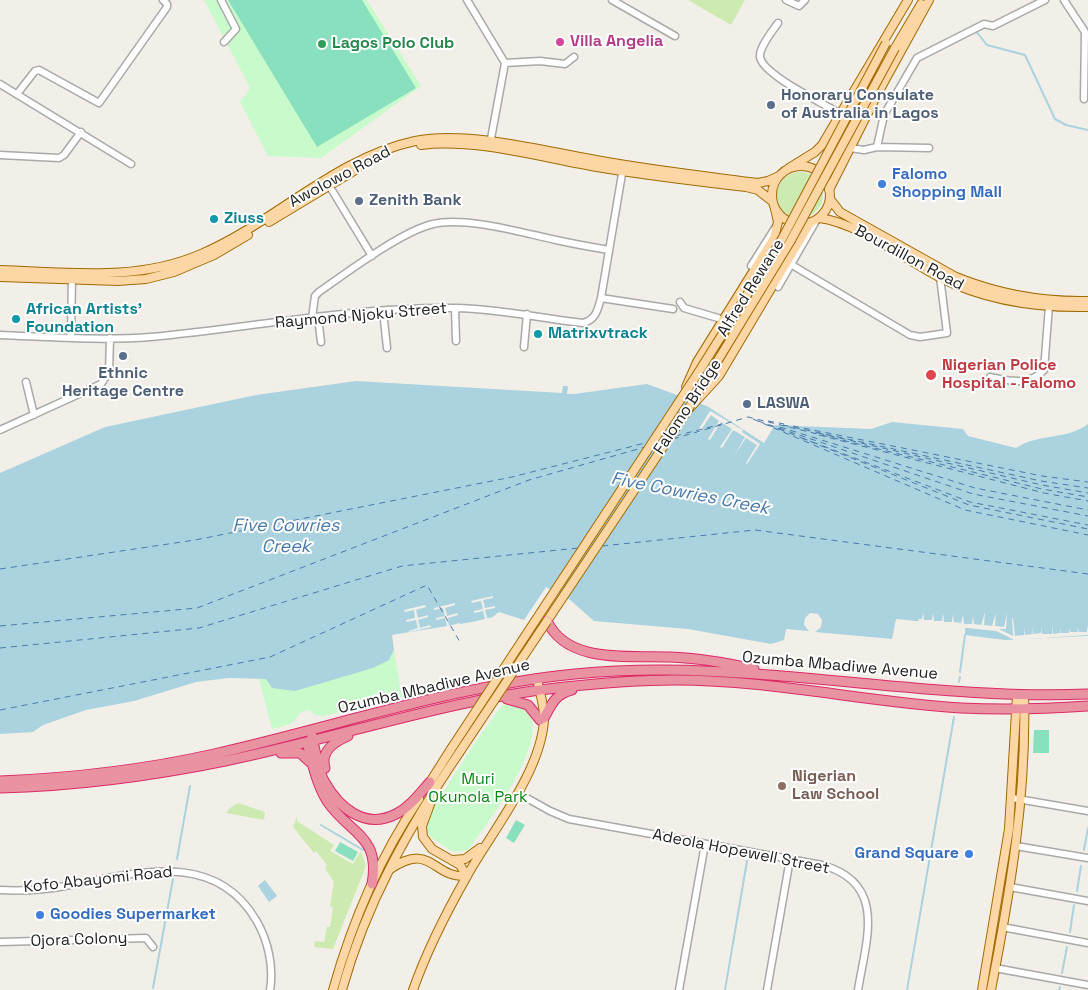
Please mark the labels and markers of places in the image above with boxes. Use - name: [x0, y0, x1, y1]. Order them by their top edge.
- place label: Villa Angelia: [570, 32, 663, 52]
- place label: Lagos Polo Club: [332, 34, 454, 54]
- marker: Villa Angelia: [554, 36, 566, 48]
- marker: Lagos Polo Club: [316, 38, 328, 50]
- place label: Honorary Consulate of Australia in Lagos: [781, 86, 939, 124]
- marker: Honorary Consulate of Australia in Lagos: [765, 99, 777, 111]
- place label: Falomo Shopping Mall: [892, 165, 1002, 203]
- marker: Falomo Shopping Mall: [876, 178, 888, 190]
- place label: Zenith Bank: [369, 191, 461, 211]
- marker: Zenith Bank: [353, 195, 365, 207]
- place label: Ziuss: [224, 209, 264, 229]
- marker: Ziuss: [208, 213, 220, 225]
- place label: African Artists' Foundation: [26, 300, 142, 338]
- marker: African Artists' Foundation: [10, 313, 22, 325]
- place label: Matrixvtrack: [548, 324, 648, 344]
- marker: Matrixvtrack: [532, 328, 544, 340]
- marker: Ethnic Heritage Centre: [117, 350, 129, 362]
- place label: Nigerian Police Hospital - Falomo: [942, 356, 1076, 394]
- place label: Ethnic Heritage Centre: [62, 364, 184, 402]
- marker: Nigerian Police Hospital - Falomo: [924, 368, 938, 382]
- place label: LASWA: [757, 394, 810, 414]
- marker: LASWA: [741, 398, 753, 410]
- place label: Nigerian Law School: [792, 767, 879, 805]
- marker: Nigerian Law School: [776, 780, 788, 792]
- place label: Grand Square: [855, 844, 959, 864]
- marker: Grand Square: [963, 848, 975, 860]
- place label: Goodies Supermarket: [50, 905, 216, 925]
- marker: Goodies Supermarket: [34, 909, 46, 921]

